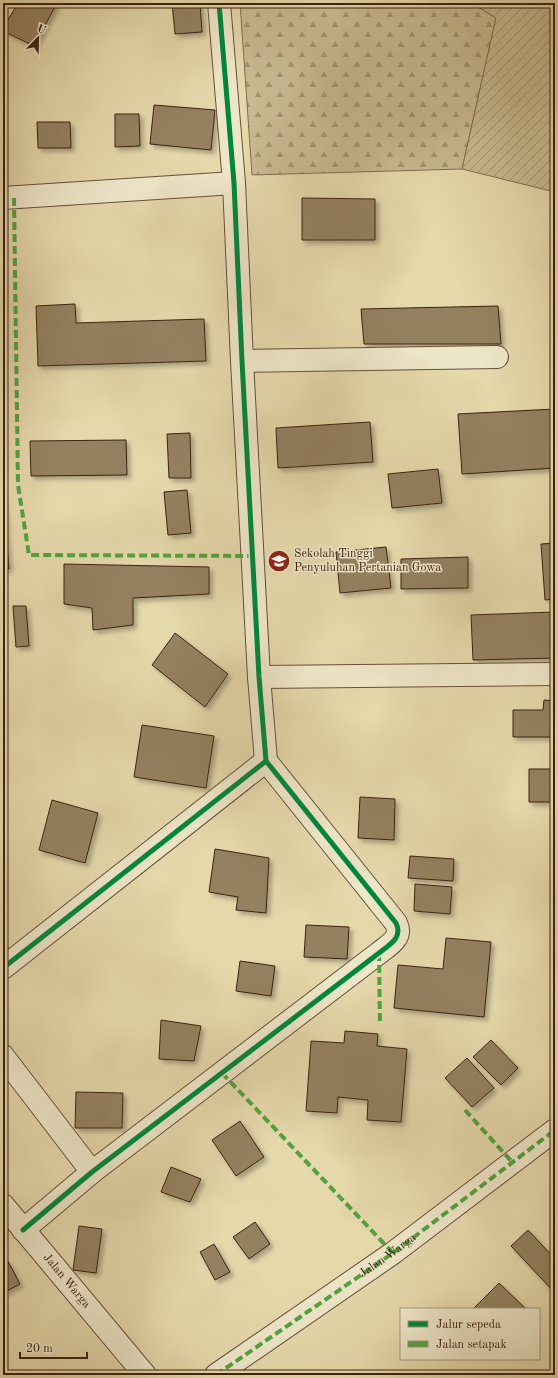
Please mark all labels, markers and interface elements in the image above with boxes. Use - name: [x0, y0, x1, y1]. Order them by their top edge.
- north arrow: [18, 18, 58, 58]
- text: U: [35, 23, 48, 37]
- school or university icon: Sekolah Tinggi Penyuluhan Pertanian Gowa: [266, 548, 292, 574]
- place label: Sekolah Tinggi Penyuluhan Pertanian Gowa: [294, 548, 441, 574]
- street label: Jalan Warga: [357, 1232, 418, 1280]
- street label: Jalan Warga: [41, 1252, 92, 1310]
- legend: [400, 1308, 540, 1360]
- text: Jalur sepeda: [436, 1319, 501, 1331]
- scale bar: [20, 1334, 87, 1360]
- text: Jalan setapak: [436, 1339, 507, 1351]
- text: 20 m: [26, 1343, 53, 1355]

